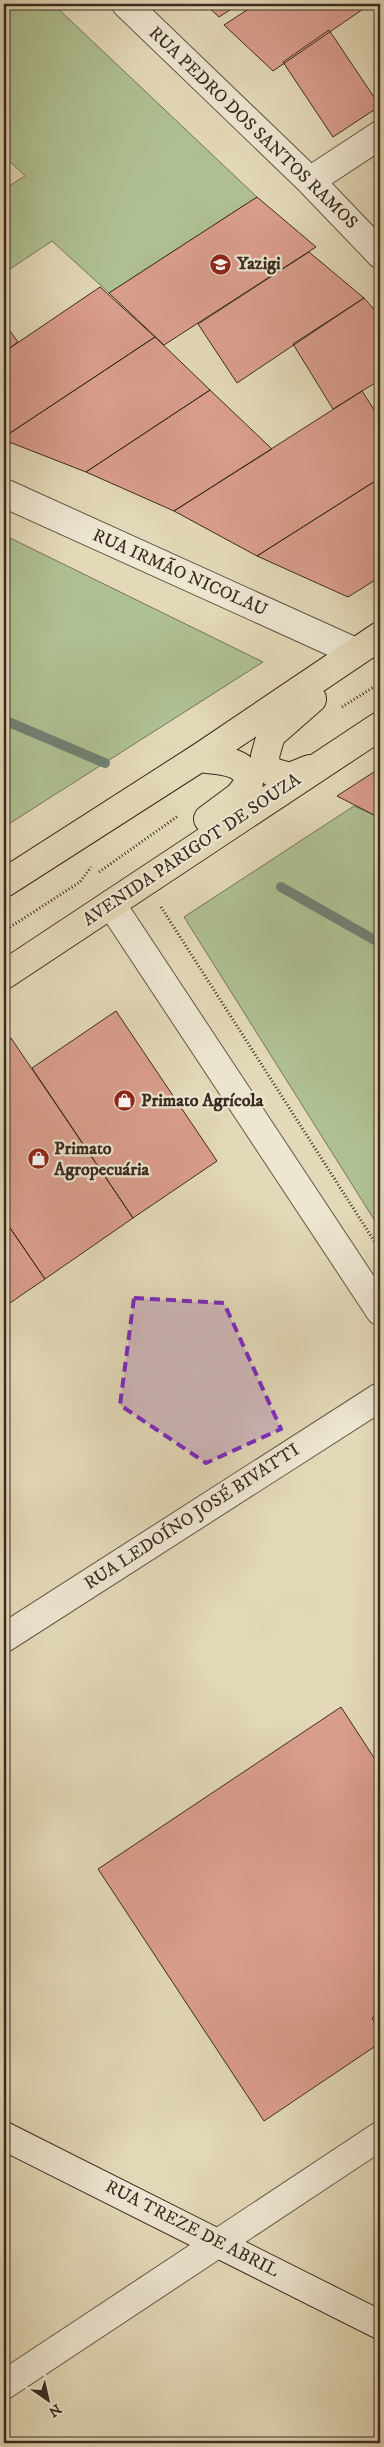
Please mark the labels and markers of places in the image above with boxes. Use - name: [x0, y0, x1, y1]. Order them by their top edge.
- school or university icon: Yazigi: [209, 252, 233, 276]
- place label: Yazigi: [236, 253, 281, 275]
- shop icon: Primato Agrícola: [113, 1089, 137, 1113]
- place label: Primato Agrícola: [141, 1090, 264, 1112]
- place label: Primato Agropecuária: [53, 1138, 150, 1181]
- shop icon: Primato Agropecuária: [26, 1147, 50, 1171]

